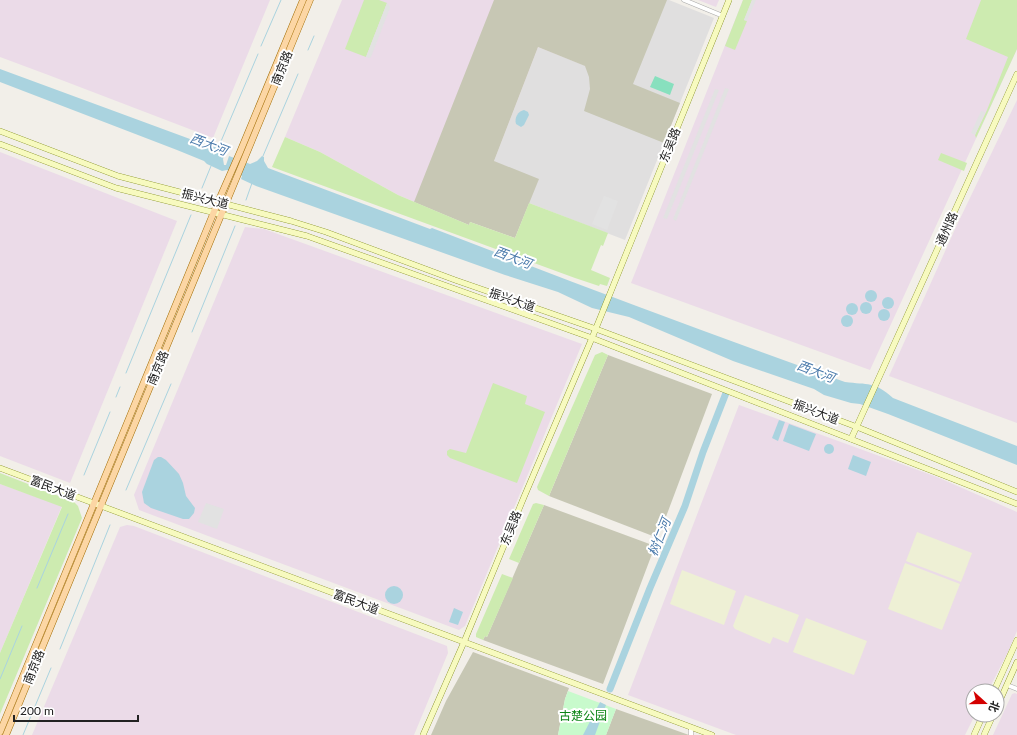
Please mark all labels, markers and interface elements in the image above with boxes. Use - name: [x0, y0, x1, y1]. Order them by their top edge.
- street label: 南京路: [268, 48, 295, 87]
- street label: 东吴路: [656, 125, 683, 164]
- water label: 西大河: [188, 130, 233, 160]
- street label: 振兴大道: [180, 185, 230, 212]
- street label: 通州路: [932, 209, 961, 248]
- water label: 西大河: [492, 243, 537, 273]
- street label: 振兴大道: [487, 285, 537, 314]
- street label: 南京路: [144, 348, 171, 387]
- water label: 西大河: [795, 357, 840, 387]
- street label: 振兴大道: [791, 396, 841, 427]
- street label: 富民大道: [28, 472, 78, 503]
- street label: 东吴路: [497, 508, 524, 547]
- water label: 树仁河: [644, 513, 675, 558]
- street label: 富民大道: [331, 586, 381, 617]
- street label: 南京路: [20, 647, 47, 686]
- north arrow: [965, 683, 1005, 723]
- scale bar: [14, 697, 138, 723]
- text: 北: [987, 699, 1003, 714]
- text: 200 m: [20, 703, 54, 718]
- park label: 古楚公园: [559, 708, 607, 723]

